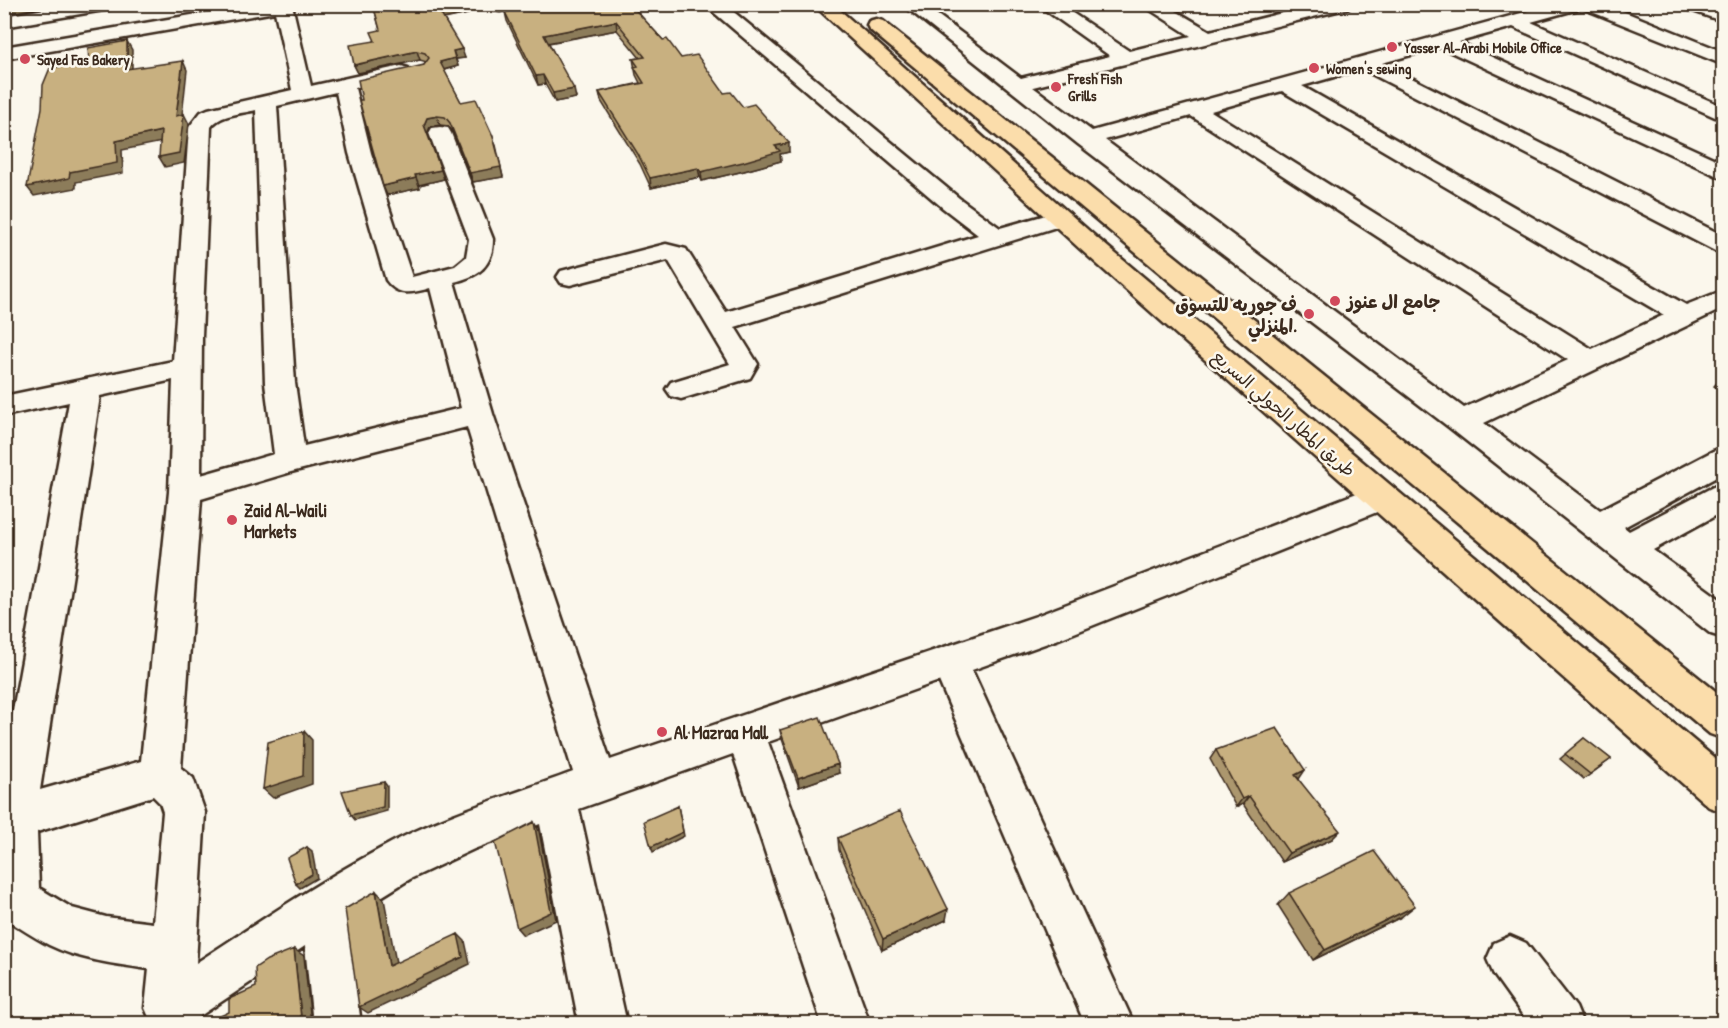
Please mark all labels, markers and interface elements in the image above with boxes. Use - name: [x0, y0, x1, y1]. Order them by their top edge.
- place label: Yasser Al-Arabi Mobile Office: [1404, 37, 1562, 58]
- marker: Yasser Al-Arabi Mobile Office: [1385, 40, 1399, 54]
- place label: Sayed Fas Bakery: [37, 49, 131, 71]
- marker: Sayed Fas Bakery: [18, 52, 32, 66]
- place label: Women's sewing: [1326, 58, 1412, 80]
- marker: Women's sewing: [1307, 61, 1321, 75]
- place label: Fresh Fish Grills: [1067, 68, 1123, 106]
- marker: Fresh Fish Grills: [1049, 80, 1063, 94]
- place label: جامع ال عنوز: [1345, 289, 1440, 315]
- place label: ف جوريه للتسوق المنزلي.: [1175, 292, 1297, 342]
- marker: جامع ال عنوز: [1328, 294, 1342, 308]
- marker: ف جوريه للتسوق المنزلي.: [1302, 307, 1316, 321]
- street label: طريق المطار الحولي السريع: [1204, 344, 1361, 485]
- place label: Zaid Al-Waili Markets: [244, 498, 327, 544]
- marker: Zaid Al-Waili Markets: [225, 513, 239, 527]
- place label: Al Mazraa Mall: [674, 720, 769, 745]
- marker: Al Mazraa Mall: [655, 725, 669, 739]

